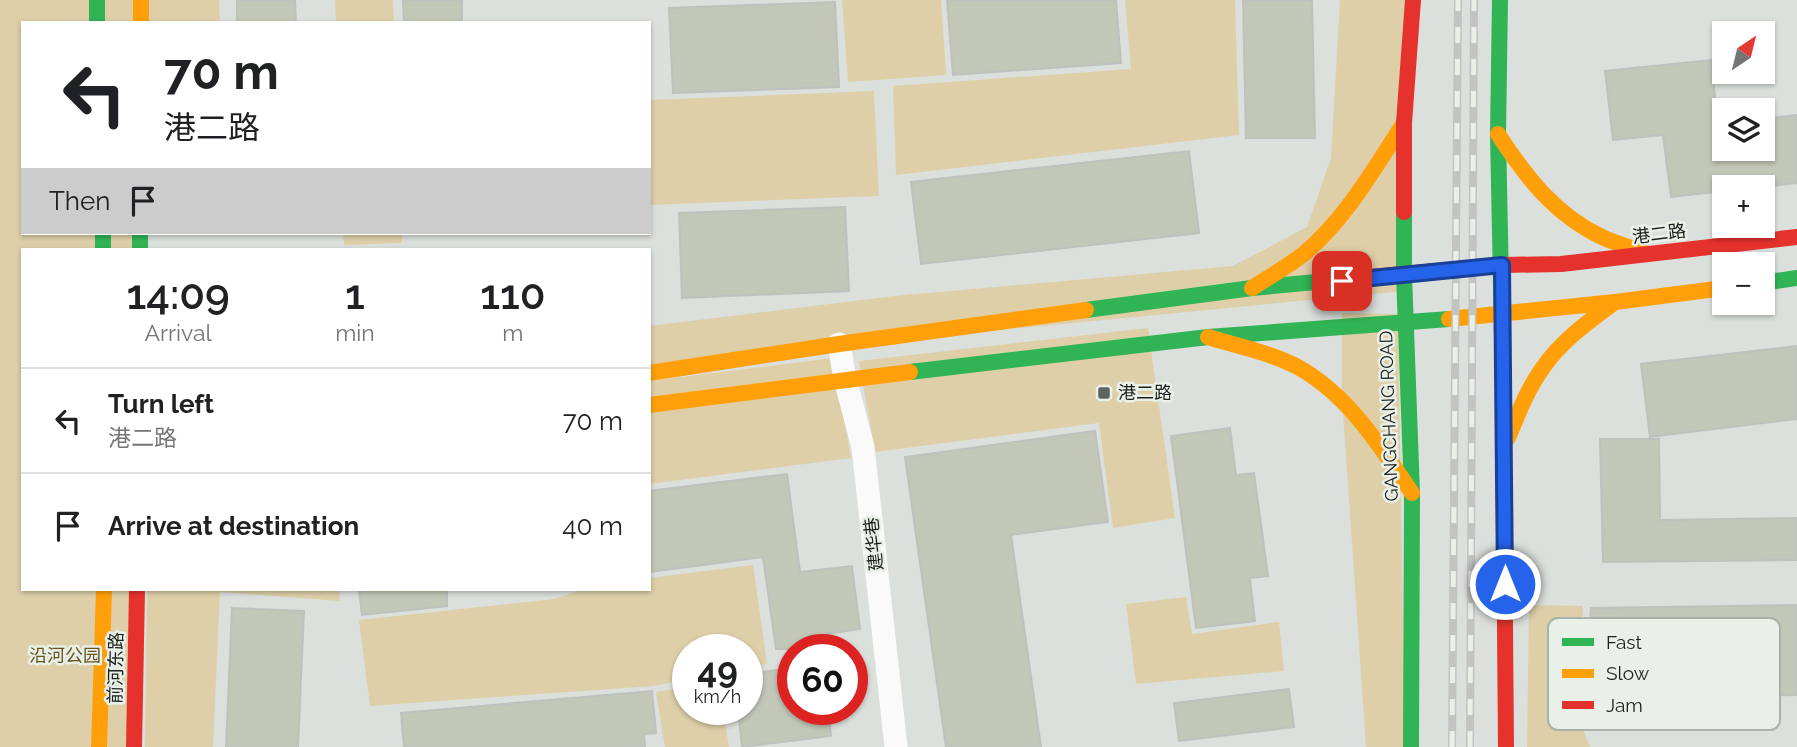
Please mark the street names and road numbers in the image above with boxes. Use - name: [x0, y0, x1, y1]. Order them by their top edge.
- street label: 港二路: [1631, 220, 1687, 247]
- street label: GANGCHANG ROAD: [1375, 330, 1402, 502]
- street label: 建华巷: [860, 516, 887, 572]
- street label: 前河东路: [104, 632, 127, 704]

